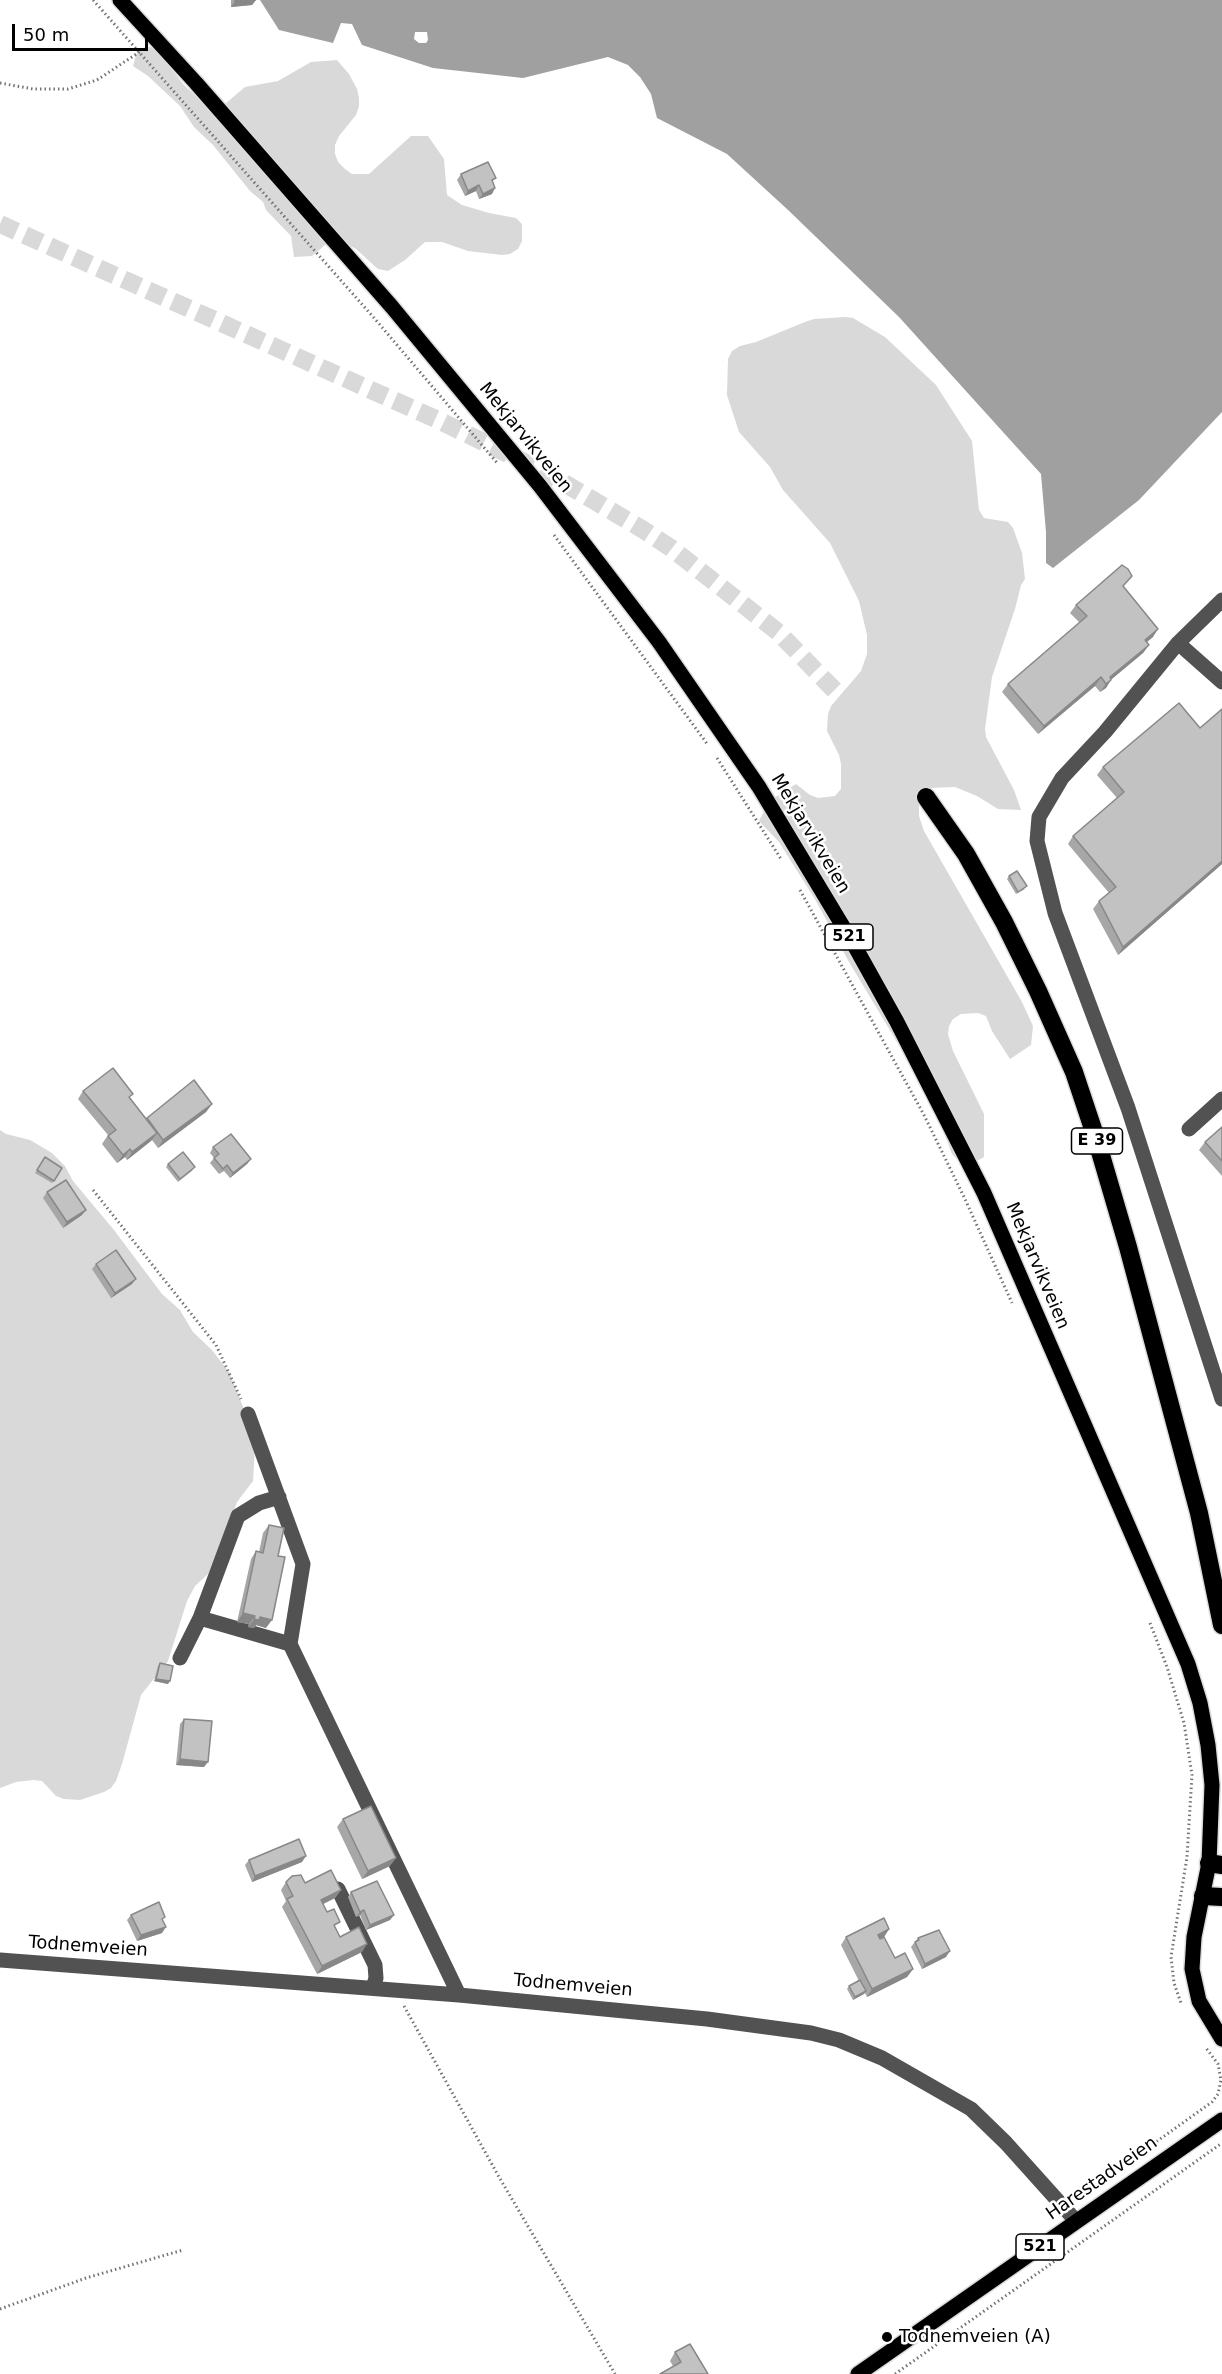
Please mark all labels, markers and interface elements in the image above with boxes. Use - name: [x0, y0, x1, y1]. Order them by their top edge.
- scale bar: [15, 12, 152, 50]
- text: 50 m: [23, 24, 69, 45]
- street label: Mekjarvikveien: [474, 378, 576, 498]
- street label: Mekjarvikveien: [766, 770, 854, 898]
- road number: 521: [825, 924, 873, 950]
- road number: E 39: [1072, 1128, 1122, 1154]
- street label: Mekjarvikveien: [1001, 1199, 1073, 1333]
- street label: Todnemveien: [28, 1932, 148, 1962]
- street label: Todnemveien: [512, 1970, 634, 2002]
- street label: Harestadveien: [1042, 2133, 1162, 2225]
- road number: 521: [1016, 2234, 1064, 2260]
- place label: Todnemveien (A): [899, 2326, 1051, 2348]
- marker: Todnemveien (A): [880, 2330, 894, 2344]

